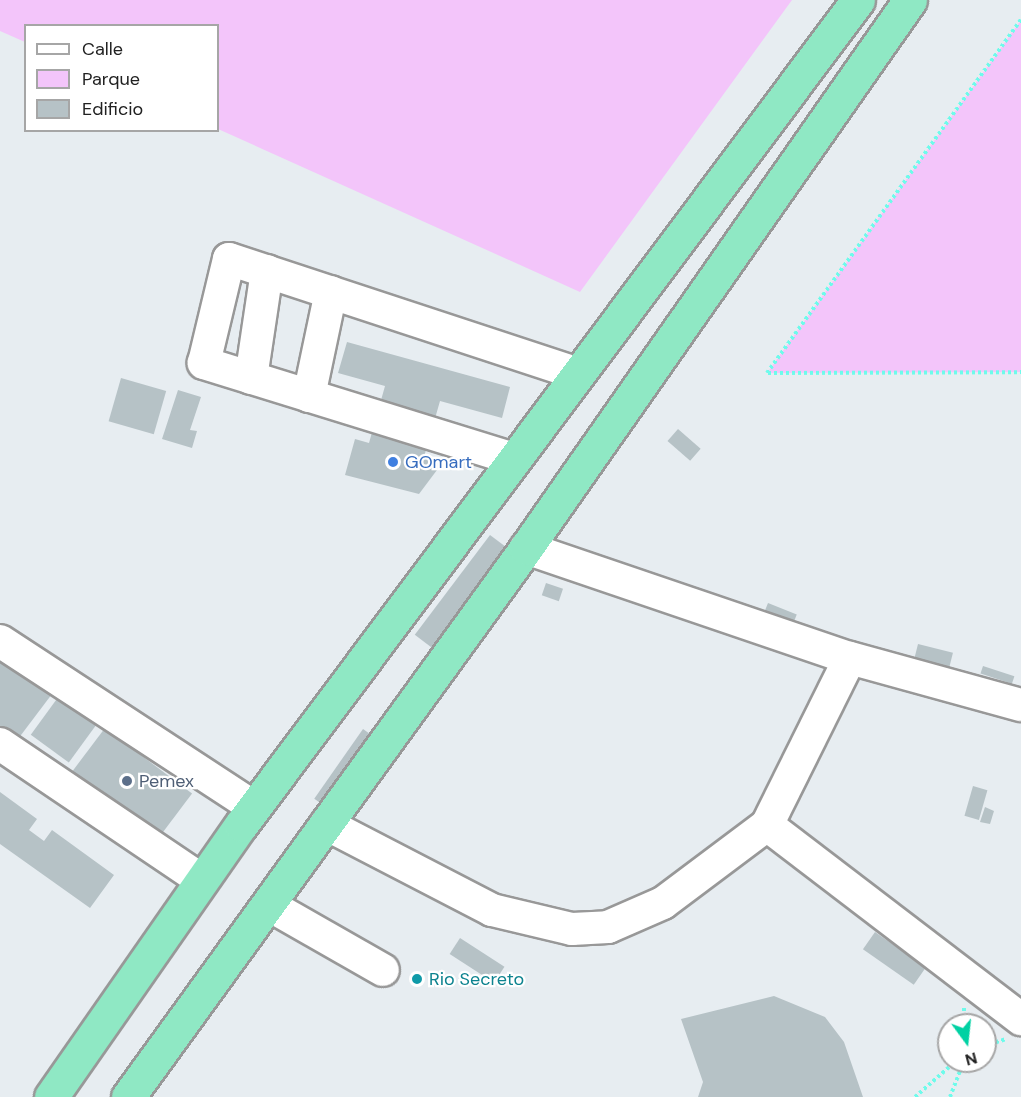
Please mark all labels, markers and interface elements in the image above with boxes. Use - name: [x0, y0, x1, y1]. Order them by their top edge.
- legend: [24, 24, 219, 132]
- text: Calle: [82, 37, 123, 61]
- text: Parque: [82, 67, 140, 91]
- text: Edificio: [82, 97, 143, 121]
- place label: GOmart: [405, 451, 472, 473]
- marker: GOmart: [386, 455, 400, 469]
- place label: Pemex: [139, 770, 194, 792]
- marker: Pemex: [120, 774, 134, 788]
- place label: Rio Secreto: [429, 968, 524, 990]
- marker: Rio Secreto: [410, 972, 424, 986]
- north arrow: [937, 1013, 997, 1073]
- text: N: [963, 1047, 980, 1071]

